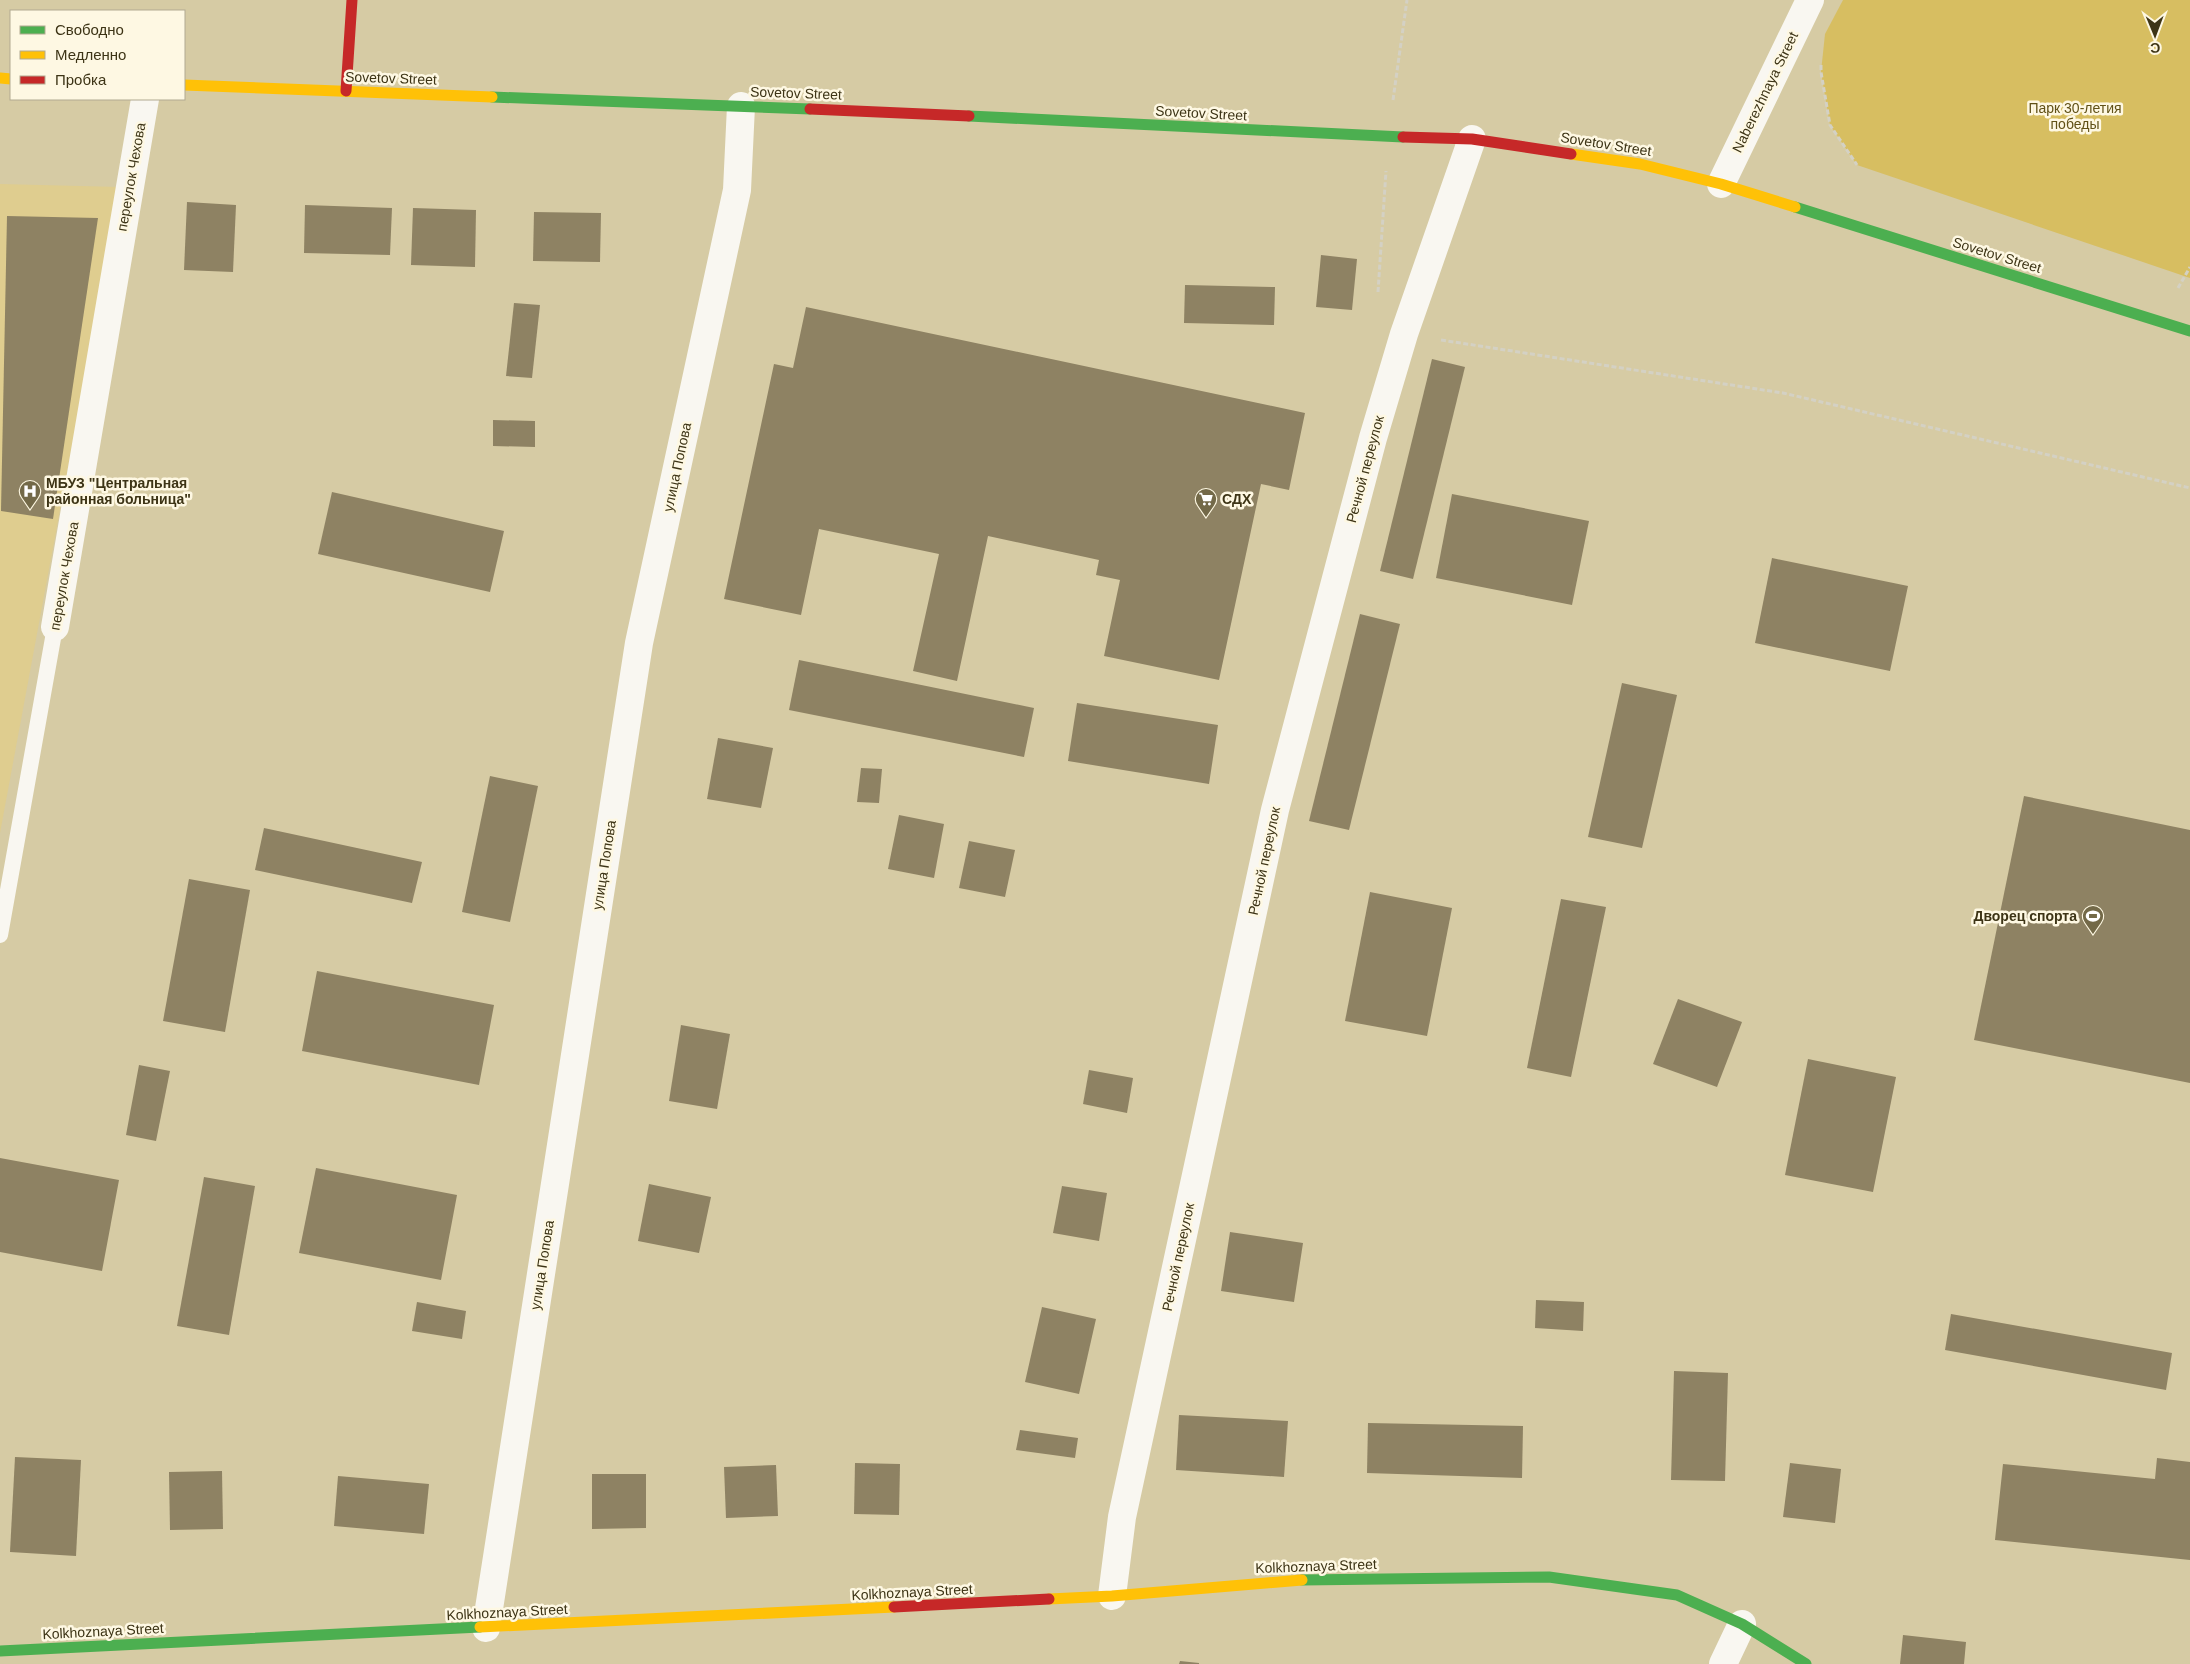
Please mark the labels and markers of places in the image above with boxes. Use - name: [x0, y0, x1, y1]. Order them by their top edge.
- place label: МБУЗ "Центральная районная больница": [46, 475, 191, 507]
- hospital icon: МБУЗ "Центральная районная больница": [18, 479, 42, 510]
- supermarket icon: СДХ: [1194, 487, 1218, 518]
- place label: СДХ: [1222, 491, 1252, 507]
- sports icon: Дворец спорта: [2081, 904, 2105, 935]
- place label: Дворец спорта: [1973, 908, 2077, 924]

